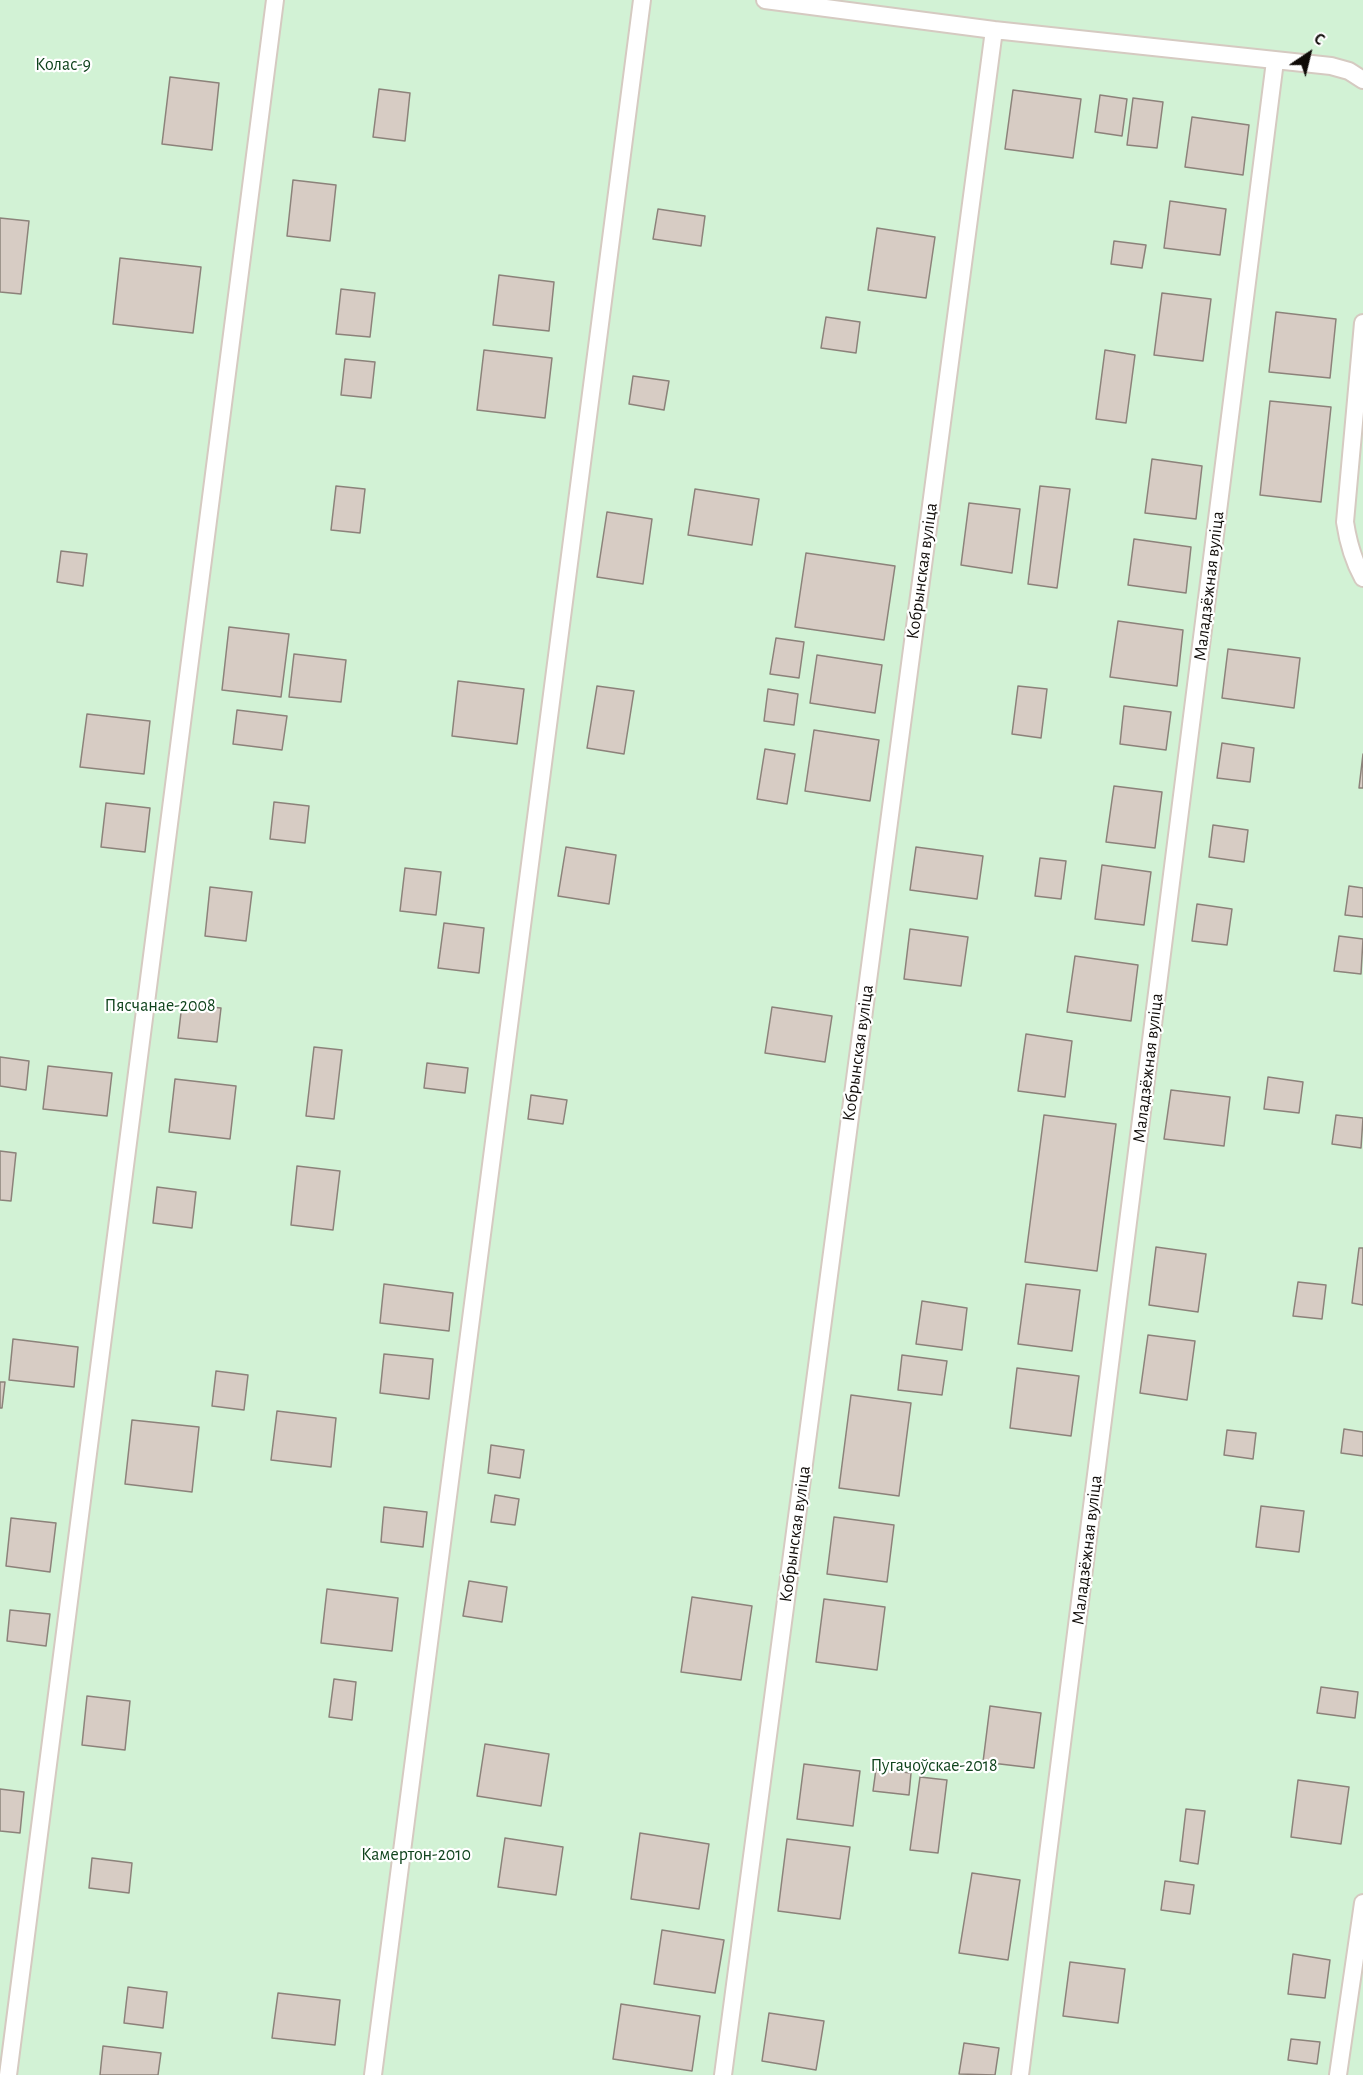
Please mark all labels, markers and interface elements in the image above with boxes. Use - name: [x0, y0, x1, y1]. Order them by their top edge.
- north arrow: [1279, 24, 1339, 84]
- text: С: [1311, 30, 1328, 48]
- park label: Колас-9: [35, 54, 91, 76]
- street label: Кобрынская вуліца: [902, 501, 942, 641]
- street label: Маладзёжная вуліца: [1189, 510, 1229, 662]
- street label: Кобрынская вуліца: [838, 983, 878, 1123]
- street label: Маладзёжная вуліца: [1128, 992, 1168, 1144]
- park label: Пясчанае-2008: [104, 995, 216, 1017]
- street label: Кобрынская вуліца: [775, 1464, 815, 1604]
- street label: Маладзёжная вуліца: [1067, 1474, 1107, 1626]
- park label: Пугачоўскае-2018: [870, 1755, 998, 1777]
- park label: Камертон-2010: [361, 1844, 471, 1866]

